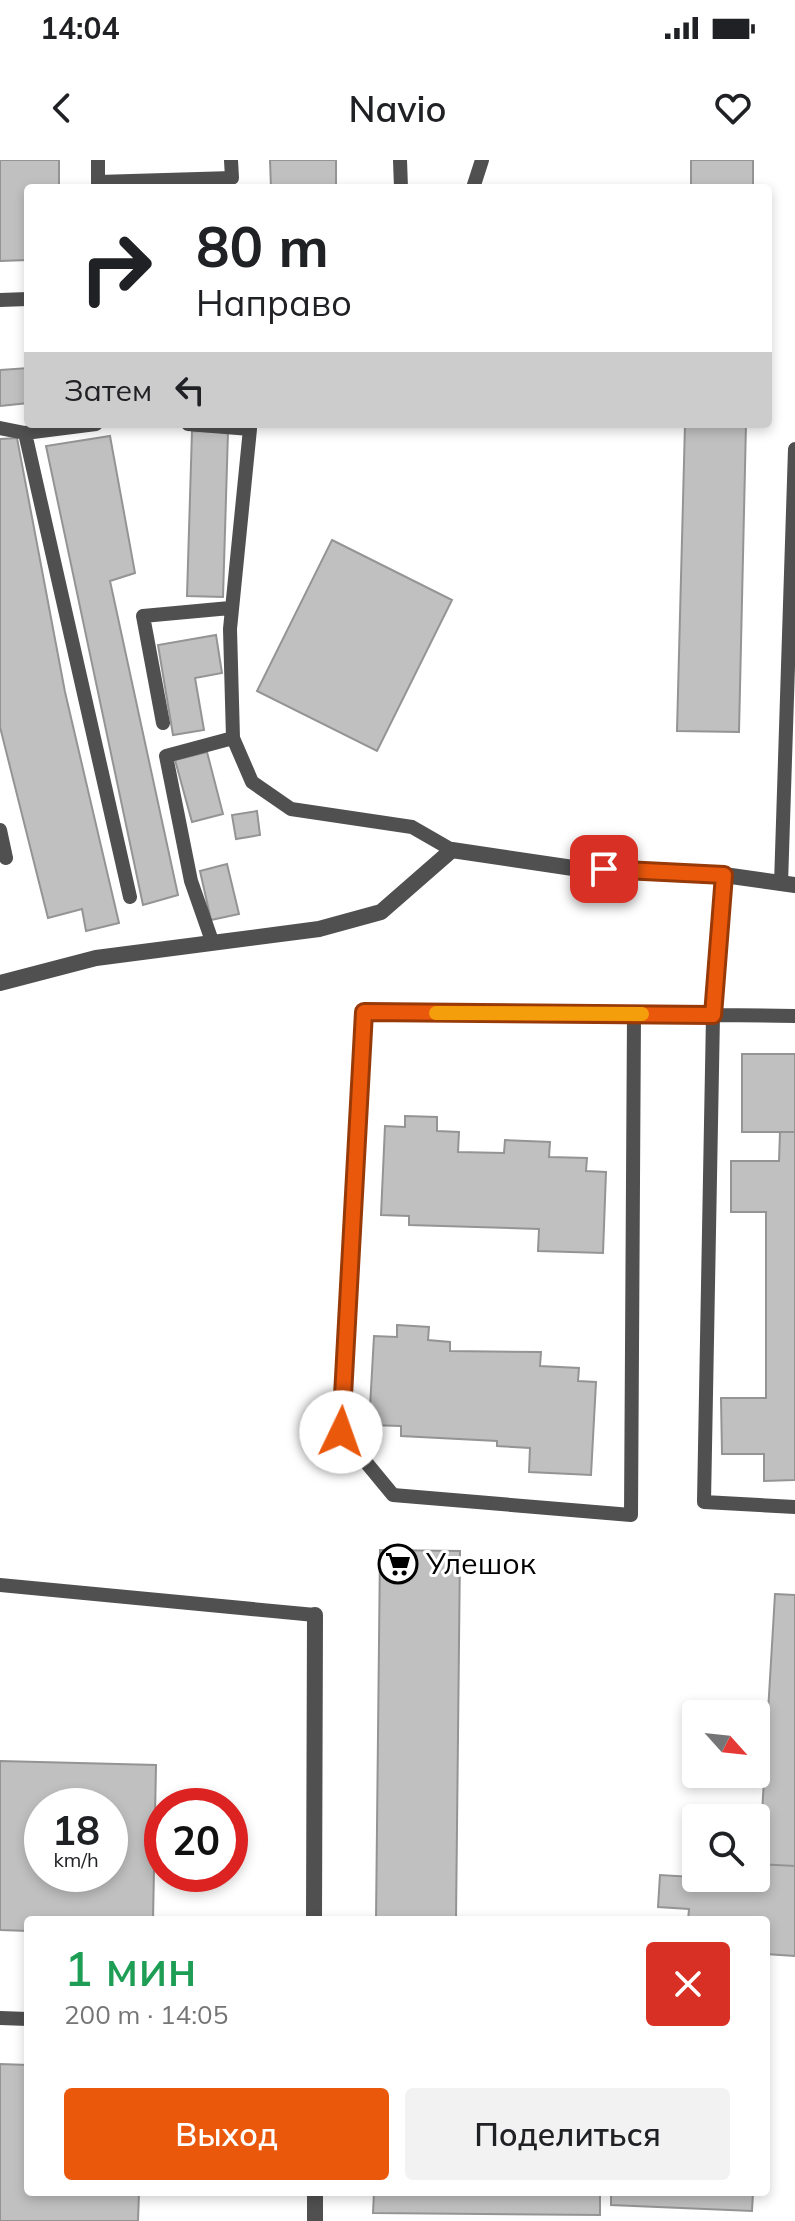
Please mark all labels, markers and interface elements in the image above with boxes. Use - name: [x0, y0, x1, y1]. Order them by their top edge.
- text: 14:04: [40, 9, 119, 47]
- icon: back: [40, 86, 84, 130]
- text: Navio: [349, 86, 446, 131]
- icon: heart: [711, 86, 755, 130]
- text: 80 m: [196, 211, 329, 281]
- icon: right: [64, 216, 168, 320]
- text: Направо: [196, 280, 352, 325]
- icon: left: [168, 368, 212, 412]
- text: Затем: [64, 371, 152, 409]
- pin: [570, 835, 638, 903]
- icon: arrive: [582, 847, 626, 891]
- position arrow: [299, 1390, 383, 1474]
- supermarket icon: Улешок: [377, 1543, 419, 1585]
- place label: Улешок: [425, 1544, 537, 1582]
- north arrow: [682, 1700, 770, 1788]
- map controls: [682, 1700, 770, 1892]
- speed limit sign: 20: [144, 1788, 248, 1892]
- button: search: [682, 1804, 770, 1892]
- text: 18: [52, 1805, 100, 1855]
- text: km/h: [53, 1847, 99, 1872]
- text: 1 мин: [64, 1938, 197, 1998]
- button: close: [646, 1942, 730, 2026]
- text: 200 m · 14:05: [64, 1998, 228, 2031]
- button: Выход: [64, 2088, 389, 2180]
- button: Поделиться: [405, 2088, 730, 2180]

